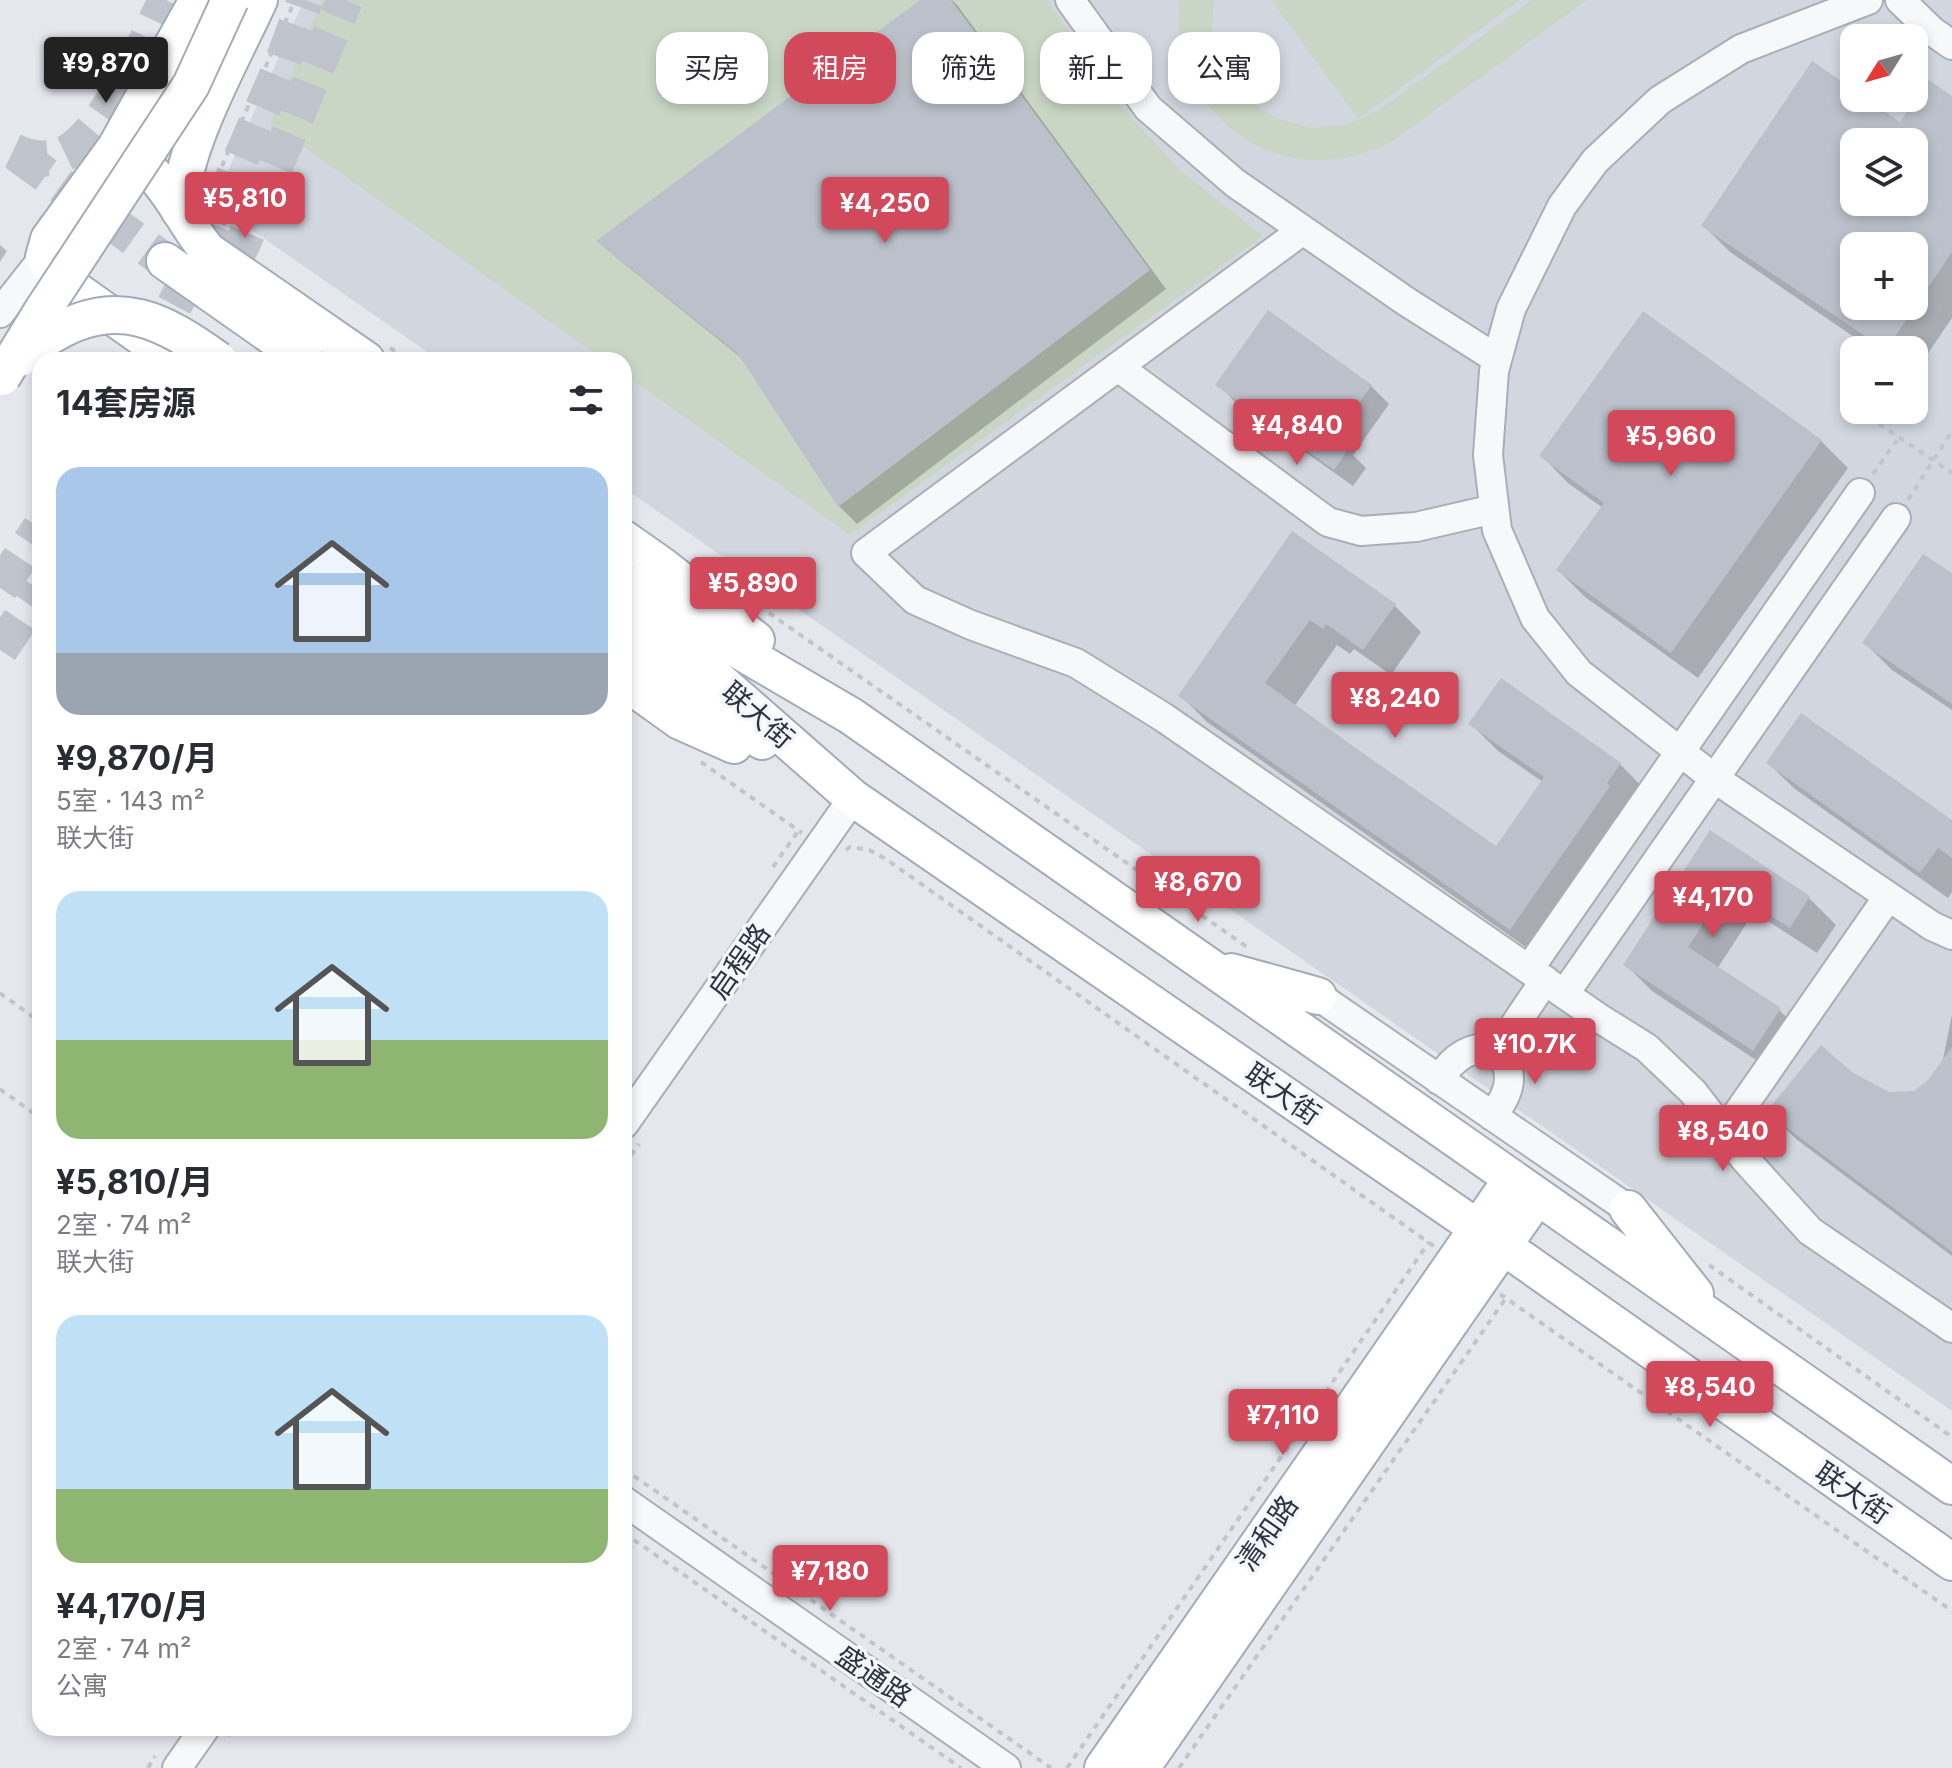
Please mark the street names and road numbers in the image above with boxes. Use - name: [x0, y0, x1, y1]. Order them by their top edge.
- street label: 联大街: [715, 675, 801, 755]
- street label: 启程路: [701, 917, 777, 1005]
- street label: 联大街: [1239, 1056, 1327, 1132]
- street label: 联大街: [1809, 1455, 1897, 1531]
- street label: 清和路: [1229, 1489, 1305, 1577]
- street label: 盛通路: [830, 1638, 918, 1714]

